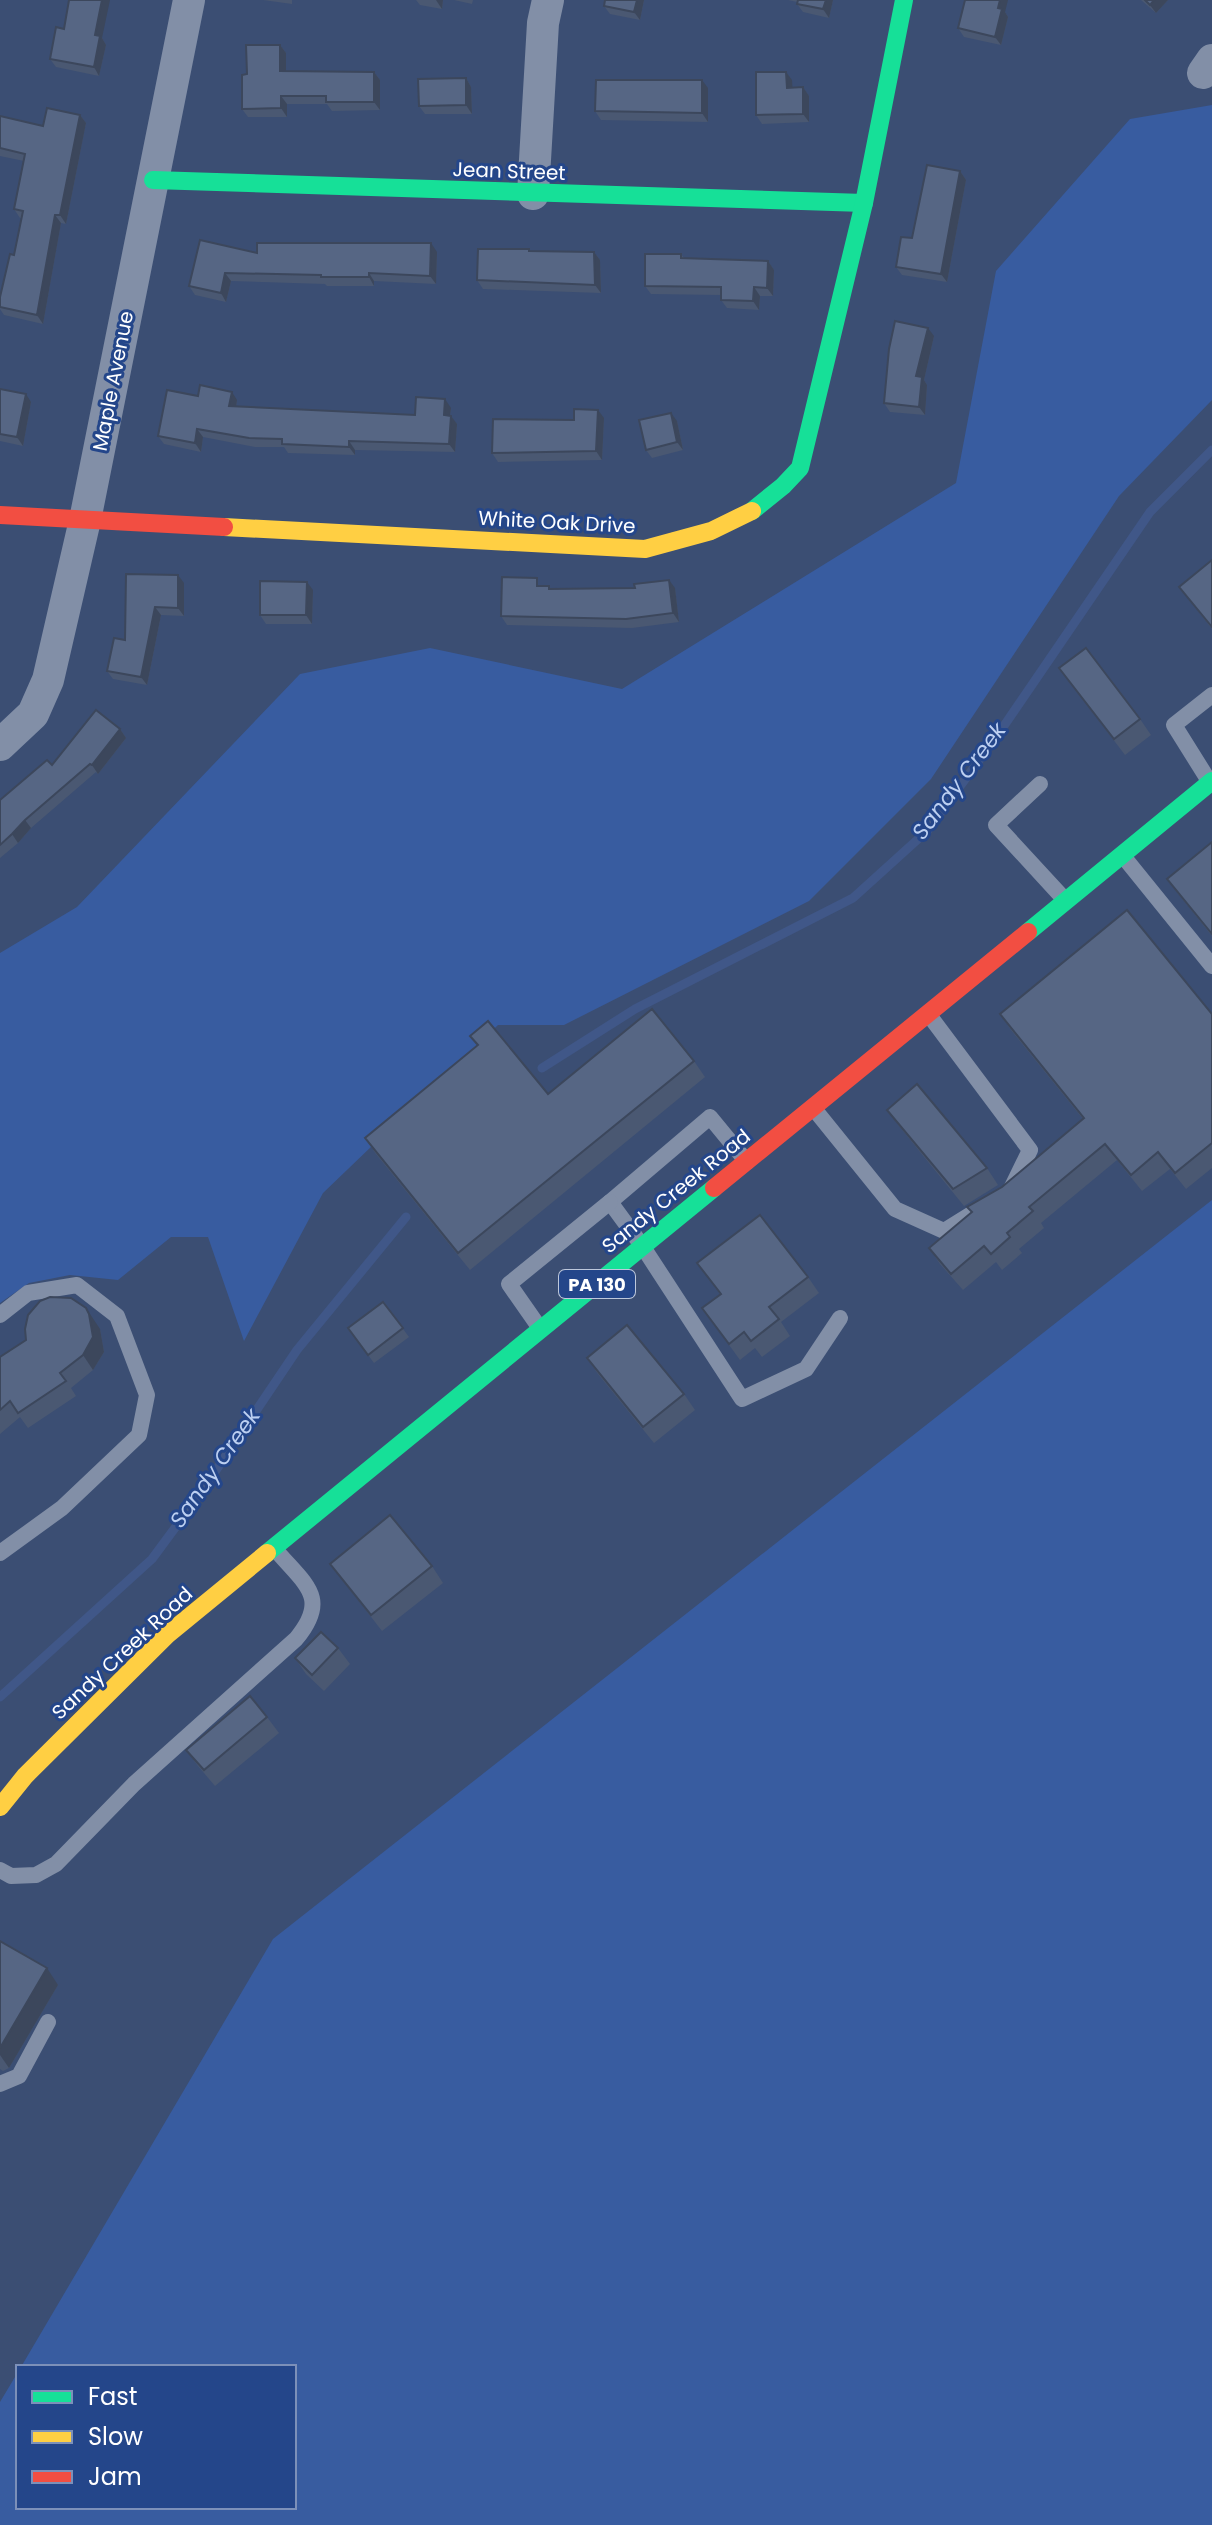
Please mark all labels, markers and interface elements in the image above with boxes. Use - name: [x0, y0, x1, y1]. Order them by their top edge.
- street label: Jean Street: [452, 155, 566, 187]
- street label: Maple Avenue: [86, 309, 140, 453]
- street label: White Oak Drive: [478, 504, 636, 540]
- water label: Sandy Creek: [905, 715, 1014, 846]
- street label: Sandy Creek Road: [596, 1122, 756, 1260]
- road number: PA 130: [559, 1270, 635, 1298]
- water label: Sandy Creek: [162, 1401, 269, 1534]
- street label: Sandy Creek Road: [45, 1580, 199, 1726]
- legend: [16, 2365, 296, 2509]
- text: Fast: [88, 2380, 138, 2413]
- text: Slow: [88, 2420, 143, 2453]
- text: Jam: [88, 2460, 142, 2493]

